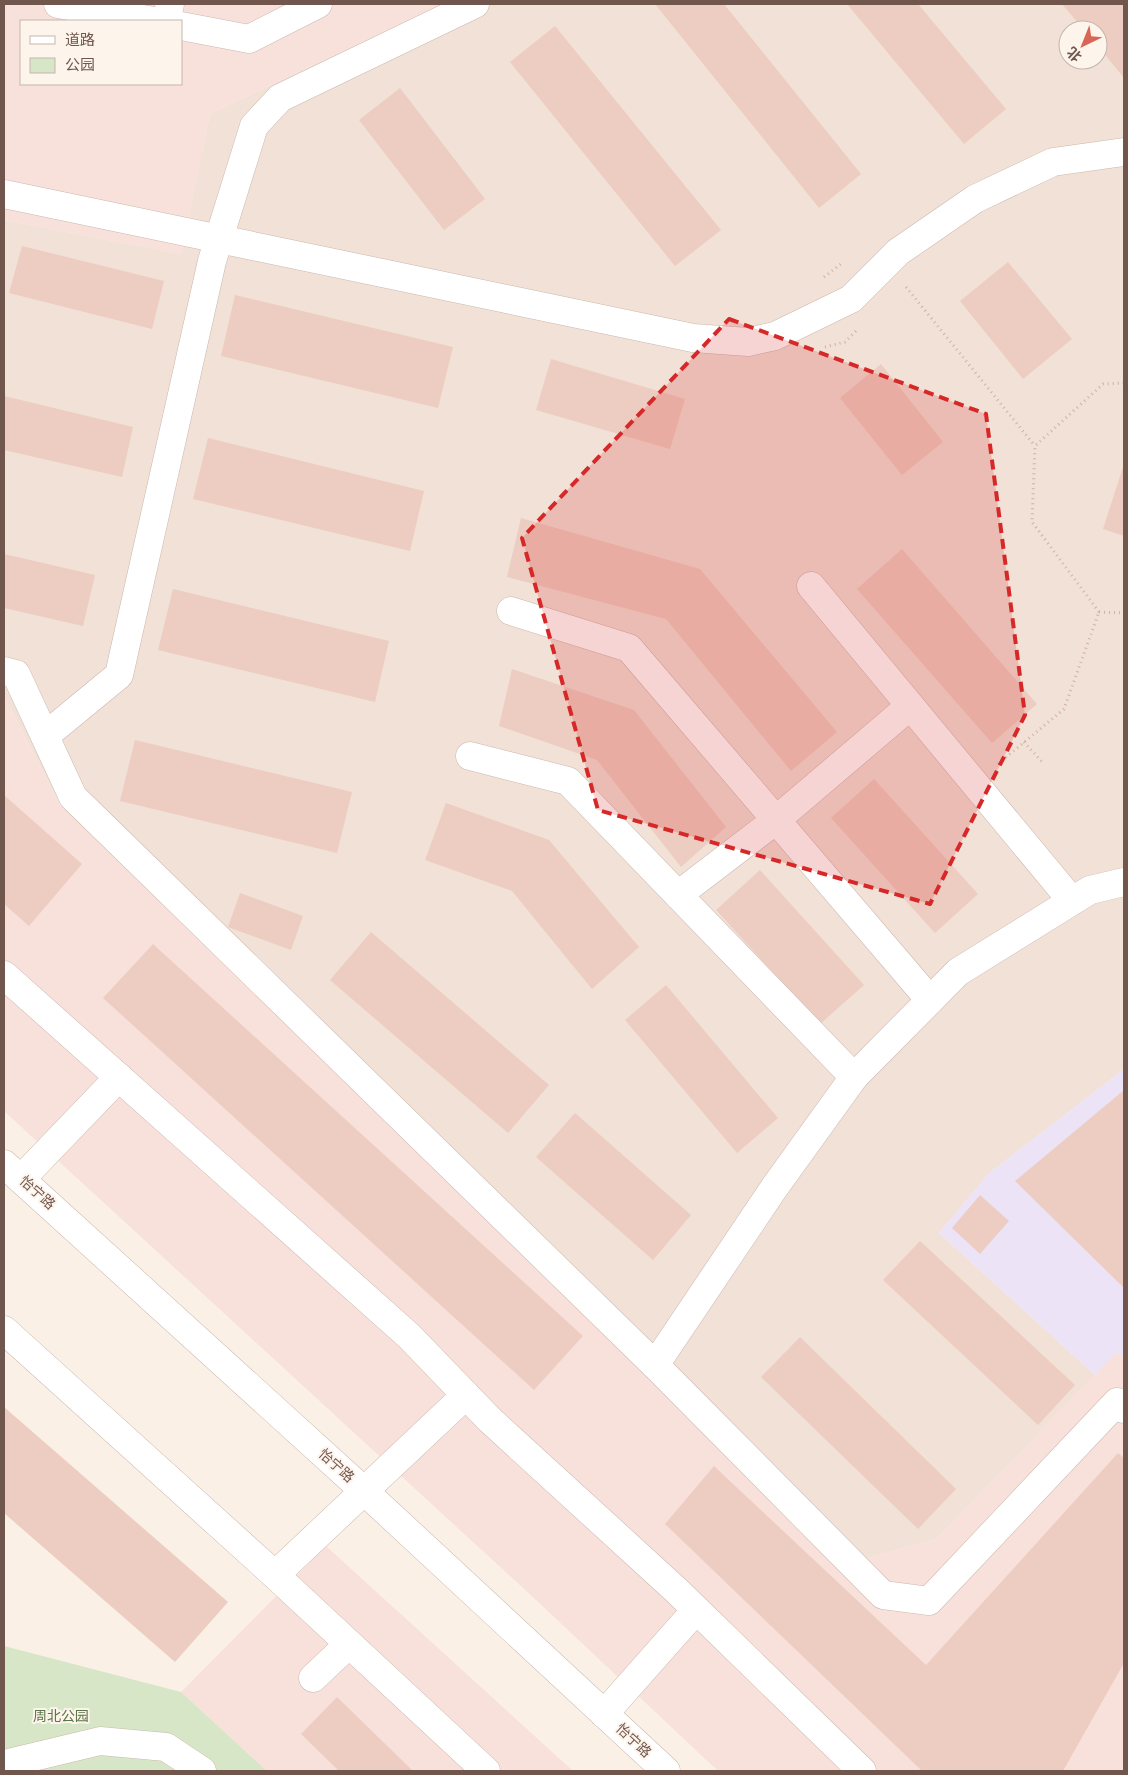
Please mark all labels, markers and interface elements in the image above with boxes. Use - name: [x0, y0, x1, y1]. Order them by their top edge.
- legend: [20, 20, 182, 85]
- north arrow: [1058, 20, 1108, 70]
- text: 道路: [65, 32, 95, 48]
- text: 北: [1064, 44, 1085, 64]
- text: 公园: [65, 57, 95, 73]
- street label: 怡宁路: [17, 1172, 59, 1212]
- street label: 怡宁路: [316, 1445, 358, 1485]
- park label: 周北公园: [33, 1708, 89, 1724]
- street label: 怡宁路: [613, 1720, 654, 1760]

